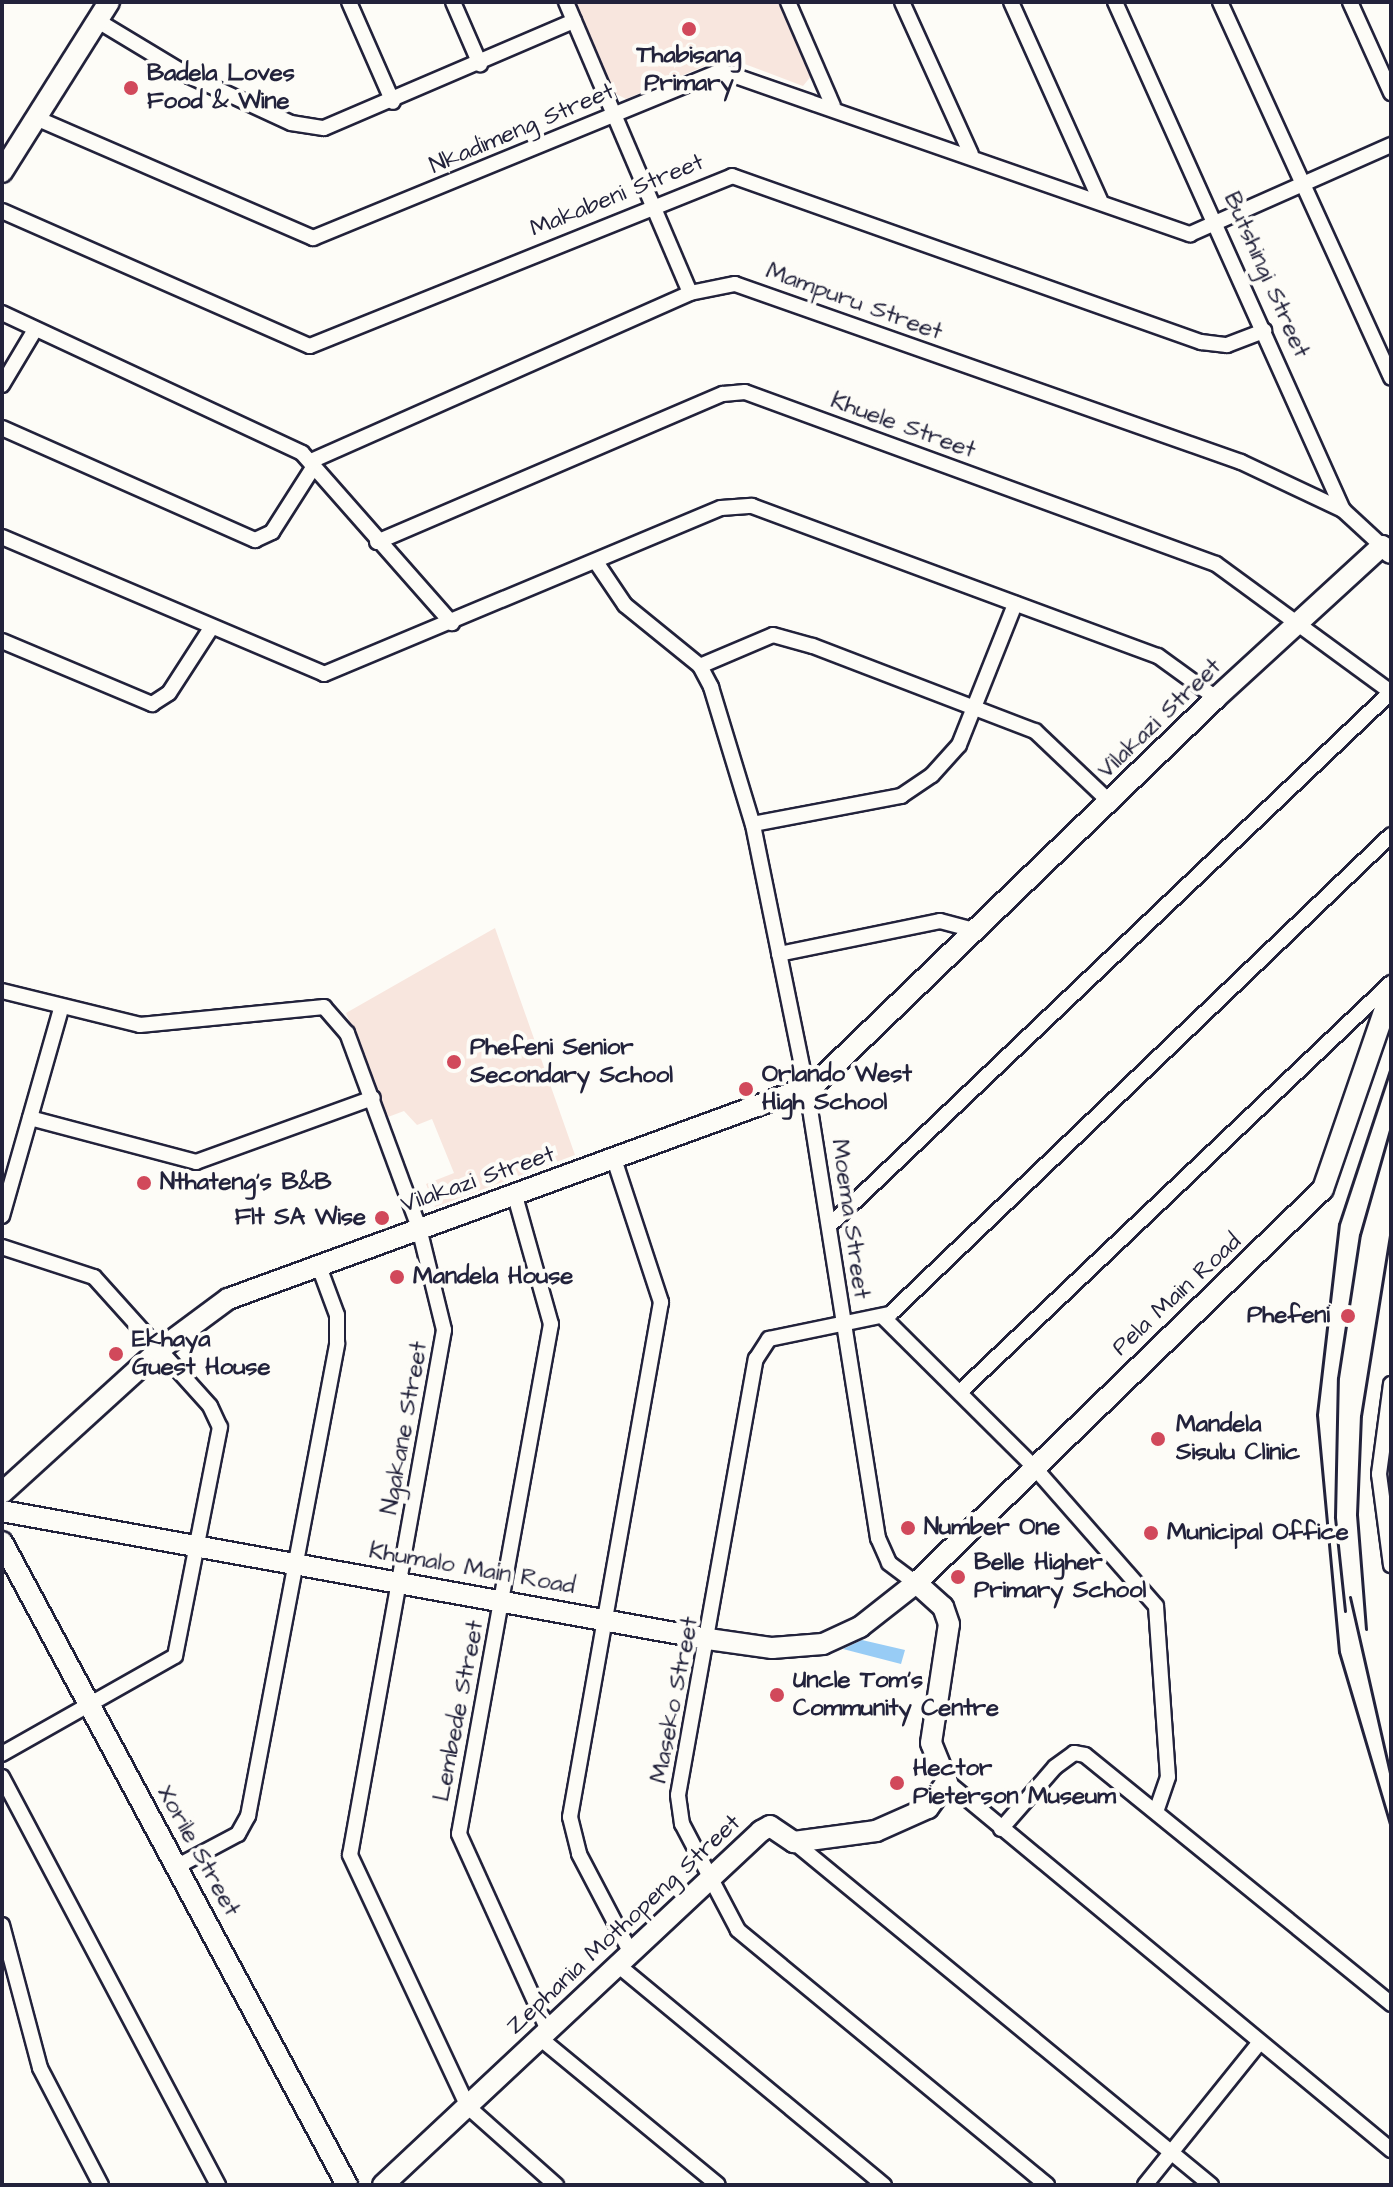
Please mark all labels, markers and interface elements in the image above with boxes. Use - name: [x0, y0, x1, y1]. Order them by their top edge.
- marker: Thabisang Primary: [680, 20, 698, 38]
- place label: Thabisang Primary: [637, 42, 741, 98]
- place label: Badela Loves Food & Wine: [147, 60, 295, 116]
- street label: Nkadimeng Street: [425, 77, 619, 181]
- marker: Badela Loves Food & Wine: [122, 79, 140, 97]
- street label: Makabeni Street: [526, 148, 708, 244]
- street label: Butshingi Street: [1217, 188, 1315, 362]
- street label: Mampuru Street: [762, 257, 946, 347]
- street label: Khuele Street: [827, 386, 979, 466]
- street label: Vilakazi Street: [1092, 653, 1228, 785]
- place label: Phefeni Senior Secondary School: [470, 1034, 673, 1090]
- marker: Phefeni Senior Secondary School: [445, 1053, 463, 1071]
- place label: Orlando West High School: [762, 1061, 912, 1117]
- marker: Orlando West High School: [737, 1080, 755, 1098]
- street label: Moema Street: [825, 1137, 875, 1301]
- street label: Vilakazi Street: [397, 1140, 559, 1220]
- place label: Nthateng's B&B: [160, 1169, 332, 1197]
- marker: Nthateng's B&B: [135, 1174, 153, 1192]
- place label: Flt SA Wise: [235, 1204, 366, 1232]
- marker: Flt SA Wise: [373, 1209, 391, 1227]
- street label: Pela Main Road: [1106, 1228, 1248, 1362]
- place label: Mandela House: [413, 1263, 573, 1291]
- marker: Mandela House: [388, 1268, 406, 1286]
- place label: Phefeni: [1247, 1302, 1330, 1330]
- marker: Phefeni: [1337, 1305, 1359, 1327]
- place label: Ekhaya Guest House: [132, 1326, 270, 1382]
- street label: Ngakane Street: [376, 1339, 434, 1517]
- marker: Ekhaya Guest House: [107, 1345, 125, 1363]
- place label: Mandela Sisulu Clinic: [1176, 1411, 1300, 1467]
- marker: Mandela Sisulu Clinic: [1147, 1428, 1169, 1450]
- place label: Number One: [924, 1514, 1060, 1542]
- marker: Number One: [899, 1519, 917, 1537]
- place label: Municipal Office: [1167, 1519, 1349, 1547]
- marker: Municipal Office: [1142, 1524, 1160, 1542]
- street label: Khumalo Main Road: [367, 1537, 577, 1601]
- place label: Belle Higher Primary School: [974, 1549, 1146, 1605]
- marker: Belle Higher Primary School: [949, 1568, 967, 1586]
- street label: Maseko Street: [645, 1614, 705, 1786]
- street label: Lembede Street: [427, 1618, 491, 1804]
- place label: Uncle Tom's Community Centre: [793, 1667, 999, 1723]
- marker: Uncle Tom's Community Centre: [768, 1686, 786, 1704]
- place label: Hector Pieterson Museum: [913, 1755, 1116, 1811]
- marker: Hector Pieterson Museum: [888, 1774, 906, 1792]
- street label: Xorile Street: [150, 1781, 246, 1921]
- street label: Zephania Mothopeng Street: [501, 1809, 747, 2041]

